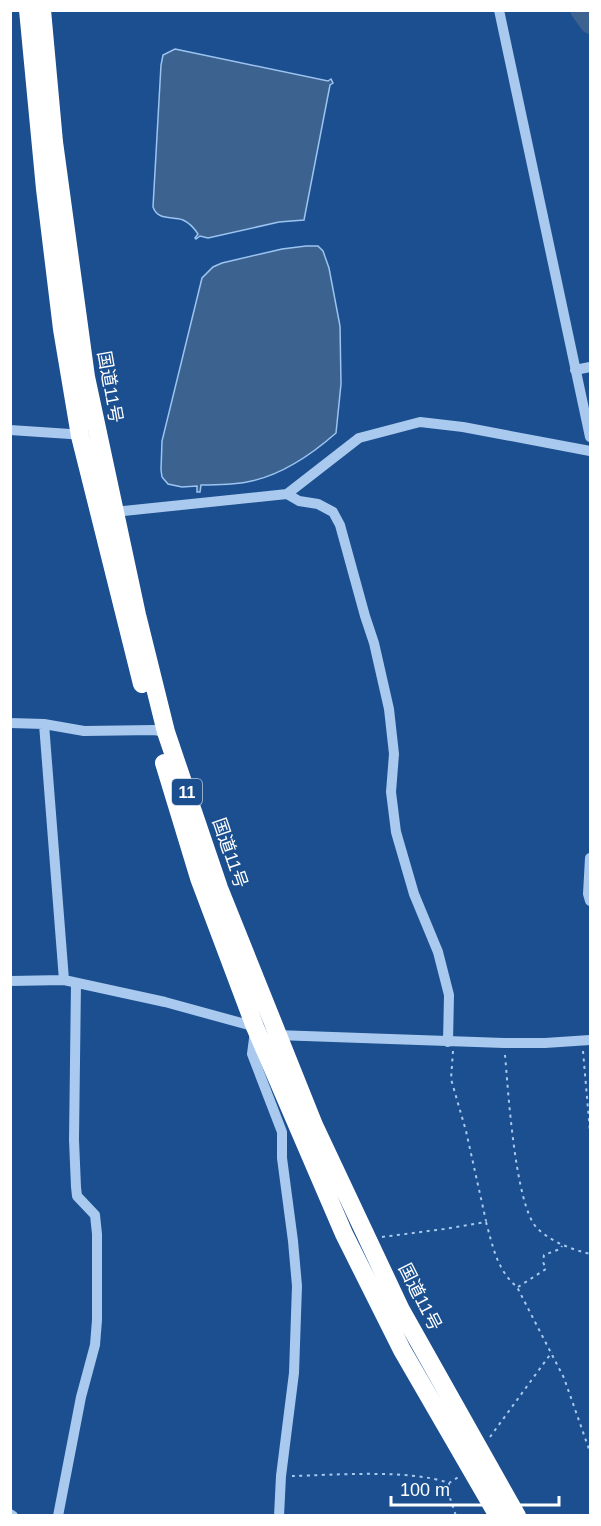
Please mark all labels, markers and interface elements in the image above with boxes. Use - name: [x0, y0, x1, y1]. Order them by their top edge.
- street label: 国道11号: [94, 349, 126, 425]
- road number: 11: [172, 779, 202, 805]
- street label: 国道11号: [209, 815, 251, 891]
- street label: 国道11号: [395, 1260, 445, 1334]
- scale bar: [391, 1469, 559, 1507]
- text: 100 m: [400, 1480, 450, 1500]

